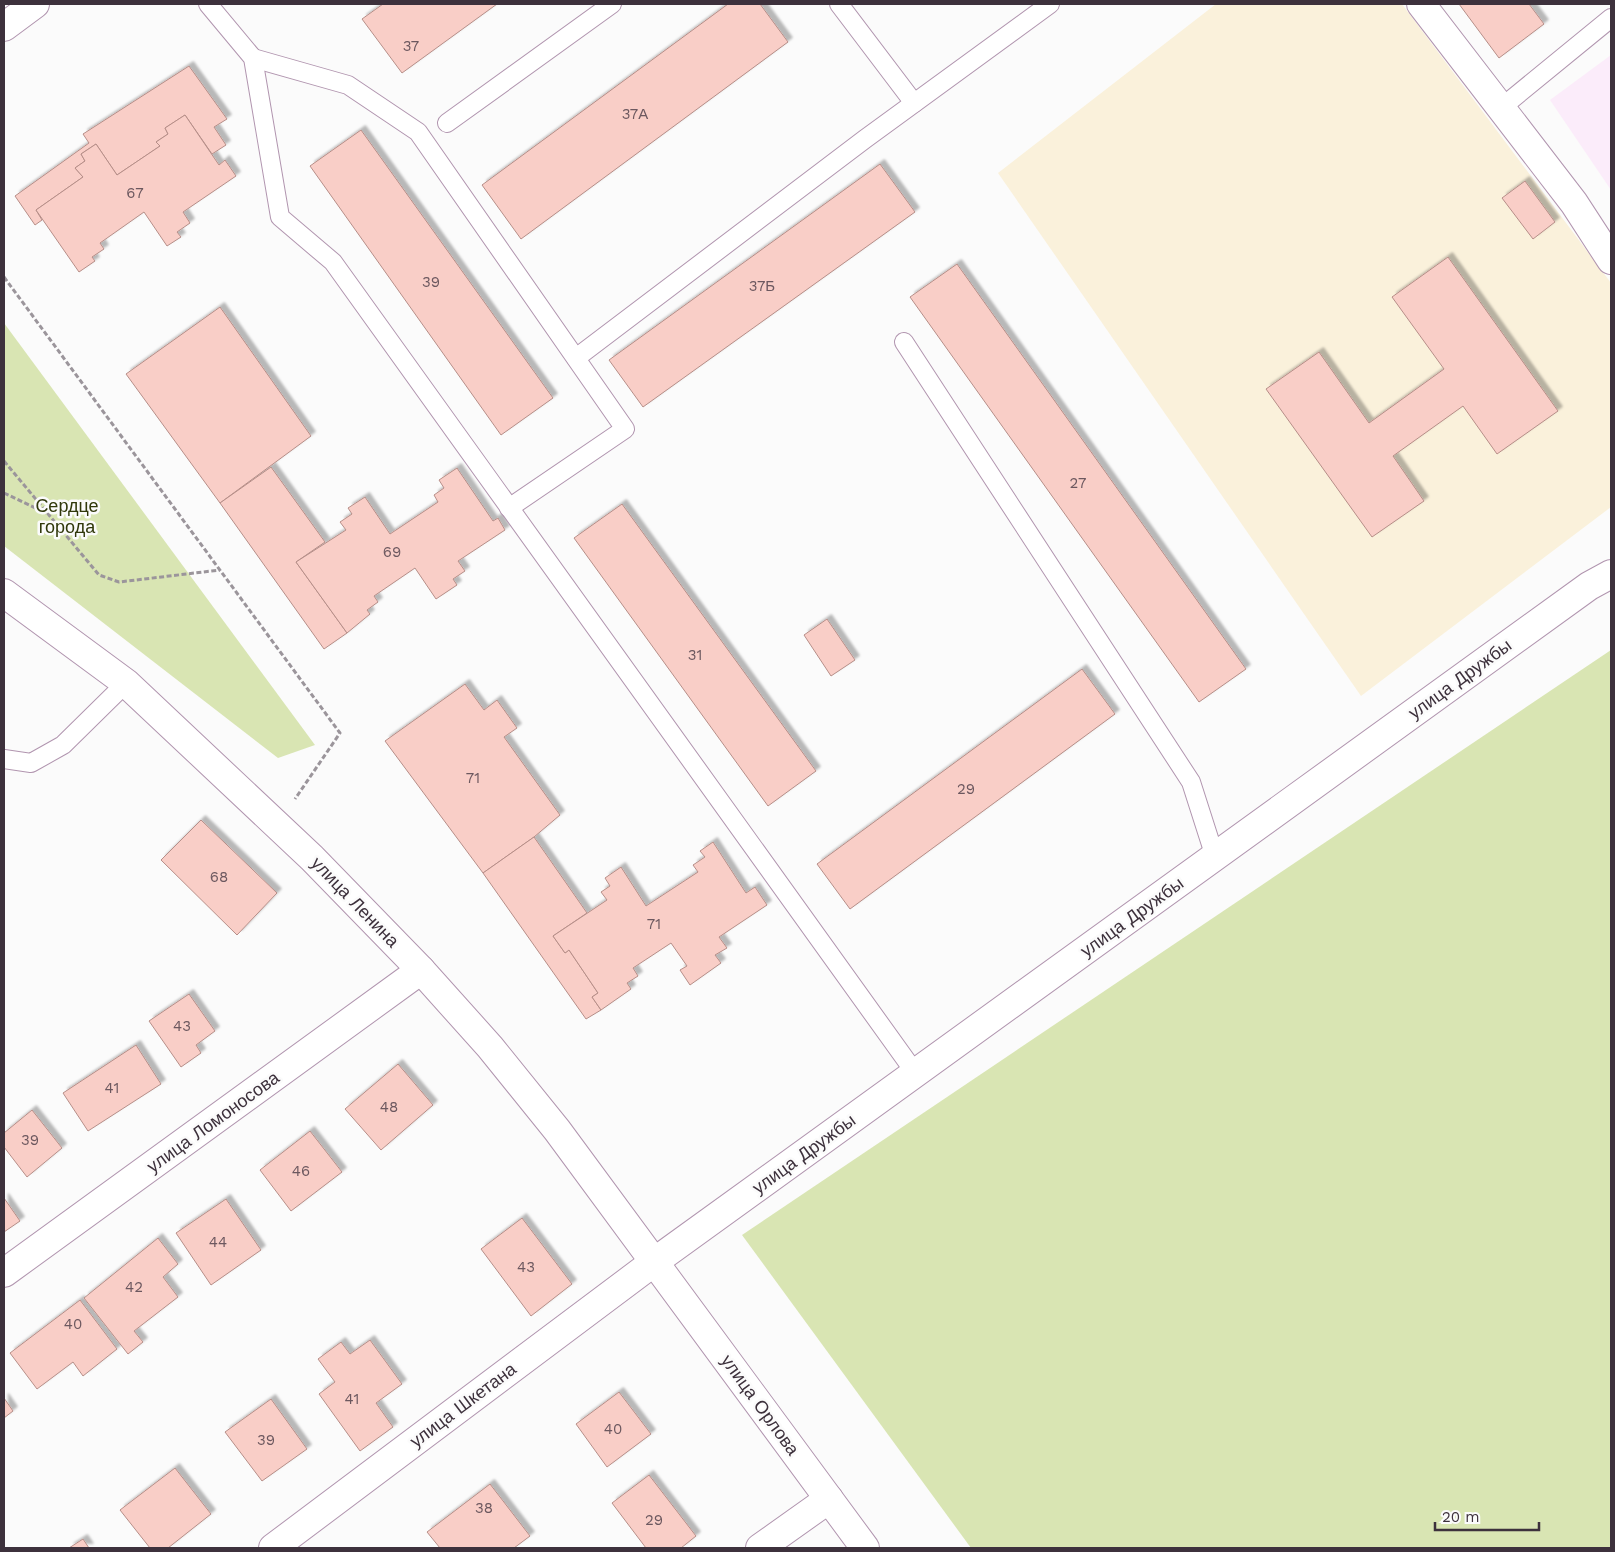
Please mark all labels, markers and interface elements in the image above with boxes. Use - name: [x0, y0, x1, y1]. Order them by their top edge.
- house number: 37: [403, 37, 419, 55]
- house number: 37А: [622, 105, 648, 123]
- house number: 67: [126, 184, 144, 202]
- house number: 39: [422, 273, 440, 291]
- house number: 37Б: [749, 277, 775, 295]
- house number: 27: [1070, 474, 1086, 492]
- park label: Сердце города: [35, 495, 99, 537]
- house number: 69: [383, 543, 401, 561]
- street label: улица Дружбы: [1404, 634, 1515, 723]
- house number: 31: [688, 646, 702, 664]
- house number: 71: [466, 769, 480, 787]
- house number: 29: [957, 780, 975, 798]
- street label: улица Ленина: [307, 852, 404, 952]
- house number: 68: [210, 868, 228, 886]
- street label: улица Дружбы: [1076, 872, 1187, 961]
- house number: 71: [647, 915, 661, 933]
- house number: 43: [173, 1017, 191, 1035]
- street label: улица Ломоносова: [142, 1066, 284, 1177]
- house number: 41: [105, 1079, 119, 1097]
- house number: 48: [380, 1098, 398, 1116]
- street label: улица Дружбы: [748, 1109, 859, 1198]
- house number: 39: [21, 1131, 39, 1149]
- house number: 46: [292, 1162, 310, 1180]
- house number: 44: [209, 1233, 227, 1251]
- house number: 43: [517, 1258, 535, 1276]
- house number: 42: [125, 1278, 143, 1296]
- house number: 40: [64, 1315, 82, 1333]
- street label: улица Орлова: [717, 1350, 804, 1460]
- street label: улица Шкетана: [405, 1357, 521, 1451]
- house number: 41: [345, 1390, 359, 1408]
- house number: 40: [604, 1420, 622, 1438]
- house number: 39: [257, 1431, 275, 1449]
- house number: 38: [475, 1499, 493, 1517]
- scale bar: [1435, 1500, 1539, 1532]
- text: 20 m: [1442, 1508, 1480, 1526]
- house number: 29: [645, 1511, 663, 1529]

